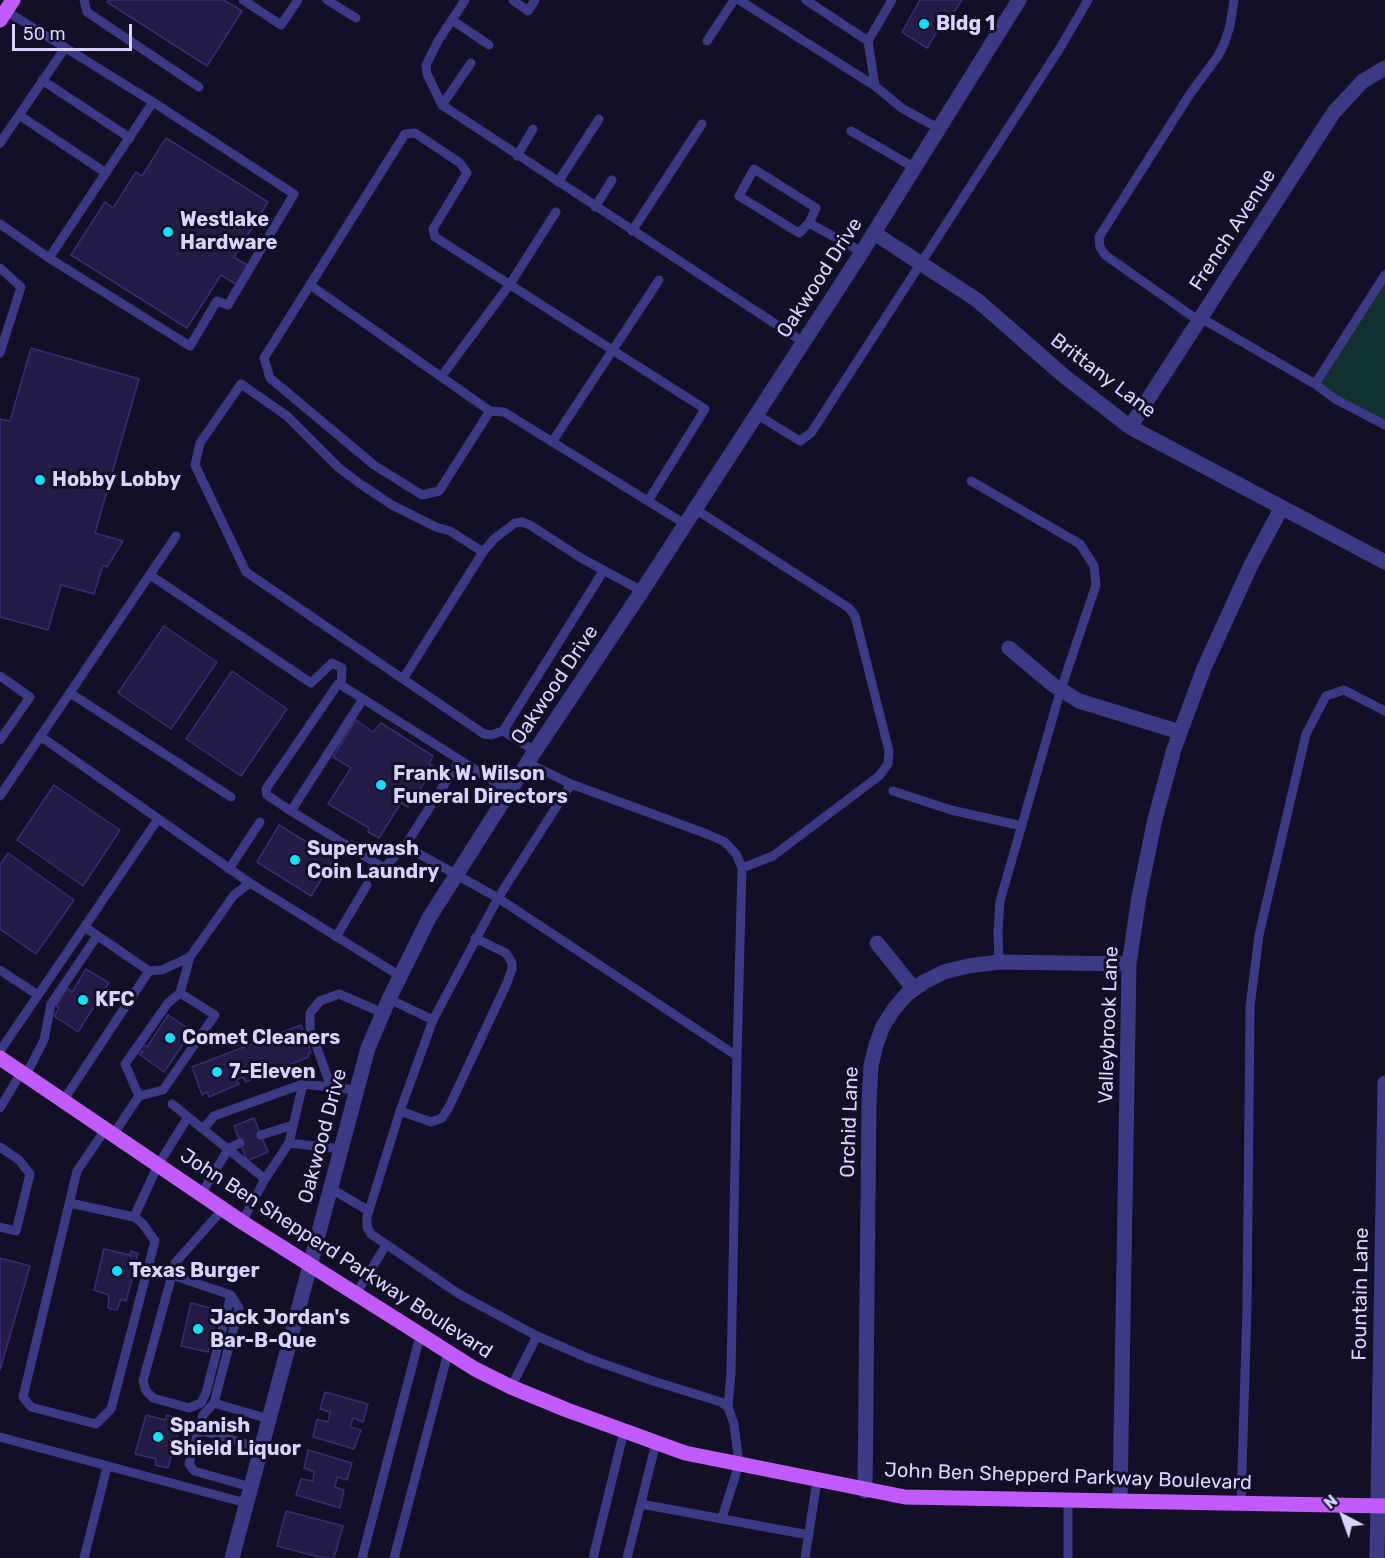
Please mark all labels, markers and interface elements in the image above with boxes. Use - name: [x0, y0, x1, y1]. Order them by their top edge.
- scale bar: [15, 12, 135, 50]
- place label: Bldg 1: [936, 12, 995, 36]
- marker: Bldg 1: [917, 17, 931, 31]
- text: 50 m: [23, 23, 66, 45]
- street label: French Avenue: [1185, 165, 1281, 295]
- place label: Westlake Hardware: [180, 208, 277, 255]
- street label: Oakwood Drive: [772, 213, 868, 343]
- marker: Westlake Hardware: [161, 225, 175, 239]
- street label: Brittany Lane: [1046, 329, 1160, 423]
- place label: Hobby Lobby: [52, 468, 181, 492]
- marker: Hobby Lobby: [33, 473, 47, 487]
- street label: Oakwood Drive: [506, 621, 604, 749]
- place label: Frank W. Wilson Funeral Directors: [393, 762, 568, 809]
- marker: Frank W. Wilson Funeral Directors: [374, 778, 388, 792]
- place label: Superwash Coin Laundry: [307, 837, 439, 884]
- marker: Superwash Coin Laundry: [288, 853, 302, 867]
- street label: Valleybrook Lane: [1094, 946, 1124, 1104]
- place label: KFC: [95, 988, 135, 1012]
- marker: KFC: [76, 993, 90, 1007]
- place label: Comet Cleaners: [182, 1026, 340, 1050]
- marker: Comet Cleaners: [163, 1031, 177, 1045]
- place label: 7-Eleven: [229, 1060, 316, 1084]
- marker: 7-Eleven: [210, 1065, 224, 1079]
- street label: Oakwood Drive: [293, 1066, 353, 1206]
- street label: Orchid Lane: [836, 1066, 864, 1178]
- street label: John Ben Shepperd Parkway Boulevard: [175, 1144, 497, 1364]
- street label: Fountain Lane: [1348, 1227, 1374, 1361]
- place label: Texas Burger: [129, 1259, 260, 1283]
- marker: Texas Burger: [110, 1264, 124, 1278]
- place label: Jack Jordan's Bar-B-Que: [210, 1306, 350, 1353]
- marker: Jack Jordan's Bar-B-Que: [191, 1322, 205, 1336]
- place label: Spanish Shield Liquor: [170, 1414, 301, 1461]
- marker: Spanish Shield Liquor: [151, 1430, 165, 1444]
- street label: John Ben Shepperd Parkway Boulevard: [884, 1459, 1252, 1495]
- north arrow: [1313, 1486, 1373, 1546]
- text: N: [1320, 1491, 1341, 1513]

